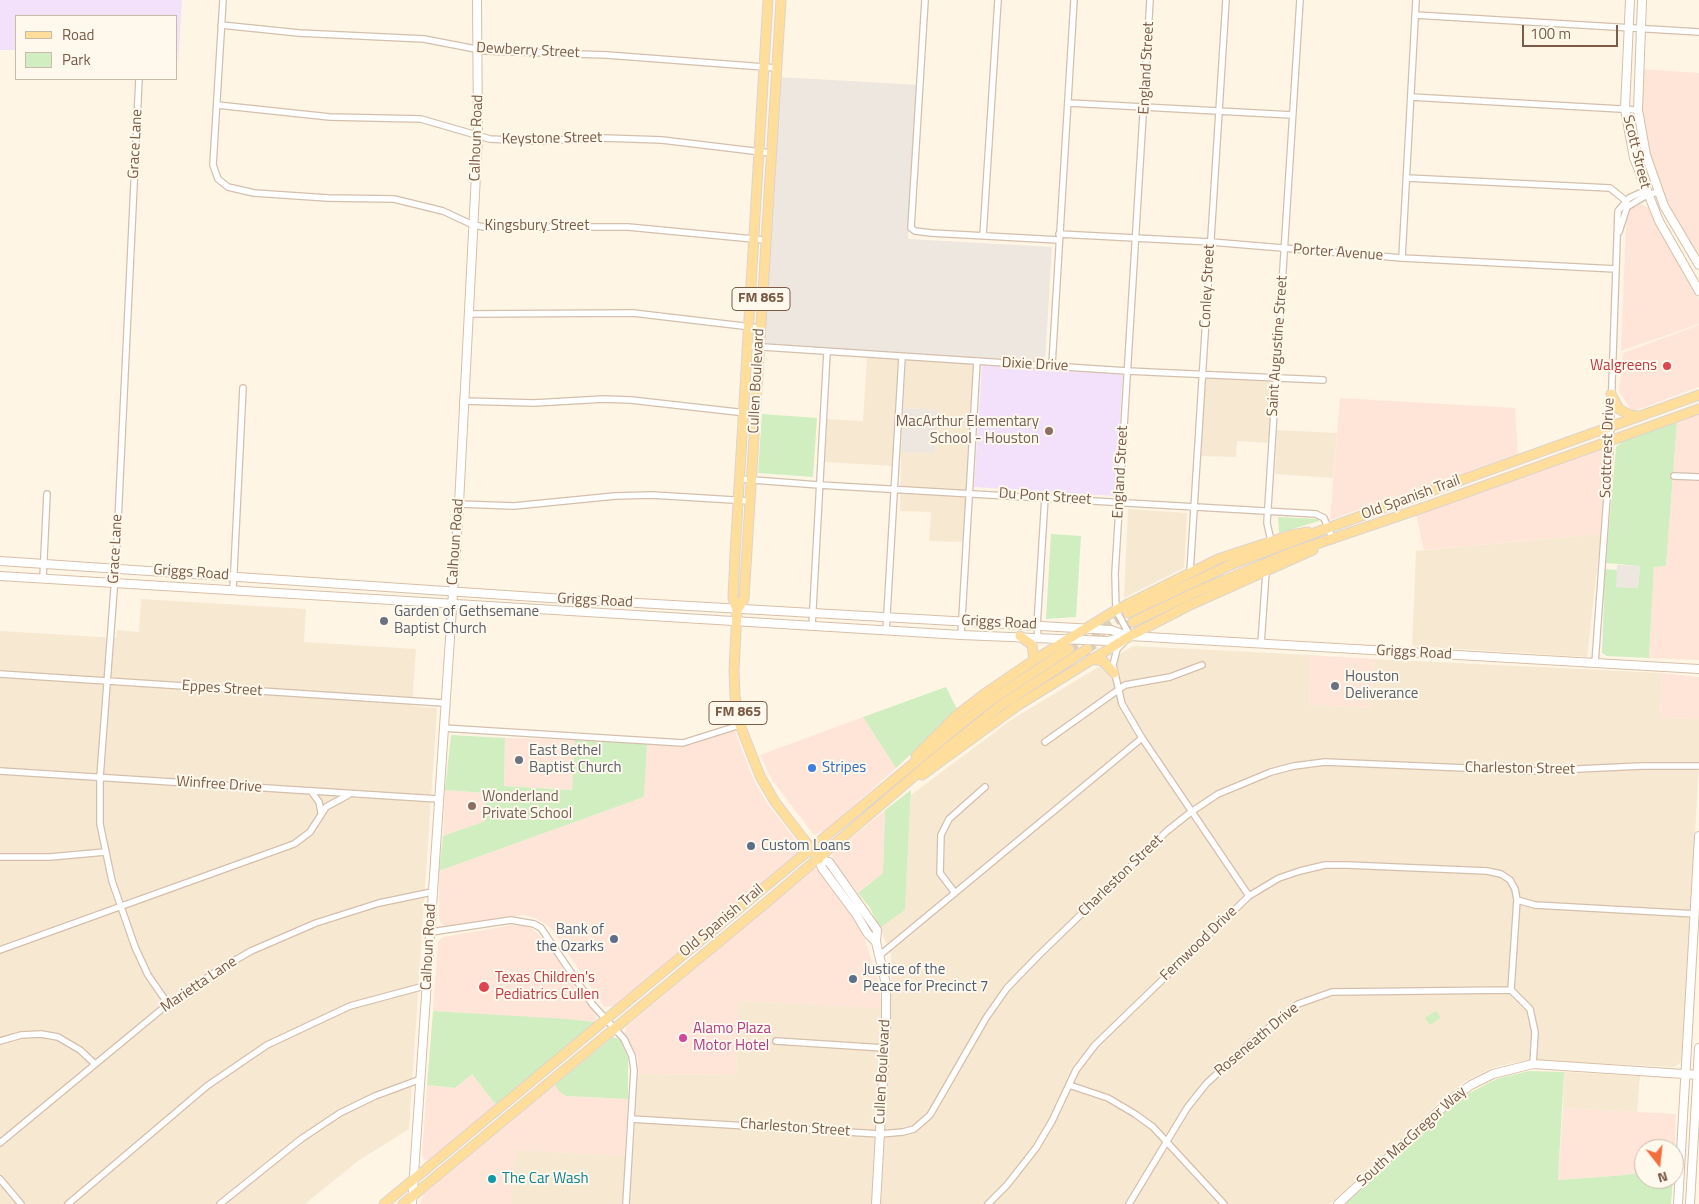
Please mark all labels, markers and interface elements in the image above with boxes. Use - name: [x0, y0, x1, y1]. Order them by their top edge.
- legend: [15, 15, 178, 80]
- scale bar: [1524, 15, 1620, 47]
- street label: England Street: [1136, 21, 1158, 115]
- text: 100 m: [1530, 22, 1571, 45]
- text: Road: [62, 23, 94, 46]
- street label: Dewberry Street: [476, 39, 580, 63]
- text: Park: [62, 48, 91, 71]
- street label: Calhoun Road: [466, 94, 488, 182]
- street label: Grace Lane: [125, 109, 147, 179]
- street label: Scott Street: [1618, 113, 1654, 191]
- street label: Keystone Street: [502, 129, 602, 149]
- street label: Kingsbury Street: [485, 217, 589, 235]
- street label: Porter Avenue: [1292, 241, 1384, 265]
- street label: Conley Street: [1197, 244, 1219, 328]
- street label: Saint Augustine Street: [1264, 275, 1292, 417]
- road number: FM 865: [732, 288, 790, 310]
- street label: Cullen Boulevard: [745, 328, 769, 434]
- street label: Dixie Drive: [1001, 354, 1069, 376]
- place label: Walgreens: [1590, 357, 1657, 375]
- marker: Walgreens: [1661, 360, 1673, 372]
- street label: Scottcrest Drive: [1597, 397, 1619, 499]
- place label: MacArthur Elementary School - Houston: [896, 413, 1039, 448]
- marker: MacArthur Elementary School - Houston: [1043, 425, 1055, 437]
- street label: England Street: [1110, 425, 1132, 519]
- street label: Old Spanish Trail: [1359, 472, 1463, 524]
- street label: Du Pont Street: [998, 485, 1092, 509]
- street label: Calhoun Road: [444, 498, 468, 586]
- street label: Grace Lane: [105, 514, 127, 584]
- street label: Griggs Road: [153, 561, 229, 585]
- street label: Griggs Road: [557, 590, 633, 612]
- place label: Garden of Gethsemane Baptist Church: [394, 603, 539, 638]
- street label: Griggs Road: [961, 612, 1037, 634]
- marker: Garden of Gethsemane Baptist Church: [378, 615, 390, 627]
- street label: Griggs Road: [1376, 642, 1452, 664]
- place label: Houston Deliverance: [1345, 668, 1418, 703]
- street label: Eppes Street: [181, 677, 263, 701]
- marker: Houston Deliverance: [1329, 680, 1341, 692]
- road number: FM 865: [709, 701, 767, 724]
- place label: East Bethel Baptist Church: [529, 742, 622, 777]
- marker: East Bethel Baptist Church: [513, 754, 525, 766]
- place label: Stripes: [822, 759, 866, 777]
- street label: Charleston Street: [1465, 759, 1575, 779]
- marker: Stripes: [806, 762, 818, 774]
- street label: Winfree Drive: [176, 773, 262, 797]
- place label: Wonderland Private School: [482, 788, 572, 823]
- marker: Wonderland Private School: [466, 800, 478, 812]
- street label: Charleston Street: [1075, 831, 1167, 921]
- place label: Custom Loans: [761, 837, 851, 855]
- marker: Custom Loans: [745, 840, 757, 852]
- street label: Old Spanish Trail: [676, 881, 768, 961]
- street label: Calhoun Road: [418, 903, 440, 991]
- street label: Fernwood Drive: [1157, 903, 1241, 985]
- place label: Bank of the Ozarks: [536, 921, 604, 956]
- marker: Bank of the Ozarks: [608, 933, 620, 945]
- street label: Marietta Lane: [158, 953, 240, 1017]
- place label: Justice of the Peace for Precinct 7: [863, 961, 988, 996]
- place label: Texas Children's Pediatrics Cullen: [495, 969, 599, 1004]
- marker: Justice of the Peace for Precinct 7: [847, 973, 859, 985]
- marker: Texas Children's Pediatrics Cullen: [477, 980, 491, 994]
- street label: Roseneath Drive: [1211, 1000, 1303, 1080]
- street label: Cullen Boulevard: [871, 1019, 895, 1125]
- place label: Alamo Plaza Motor Hotel: [693, 1020, 771, 1055]
- marker: Alamo Plaza Motor Hotel: [677, 1032, 689, 1044]
- street label: South MacGregor Way: [1354, 1083, 1470, 1191]
- street label: Charleston Street: [739, 1115, 851, 1141]
- north arrow: [1634, 1139, 1684, 1189]
- text: N: [1655, 1167, 1671, 1189]
- place label: The Car Wash: [502, 1170, 589, 1188]
- marker: The Car Wash: [486, 1173, 498, 1185]

